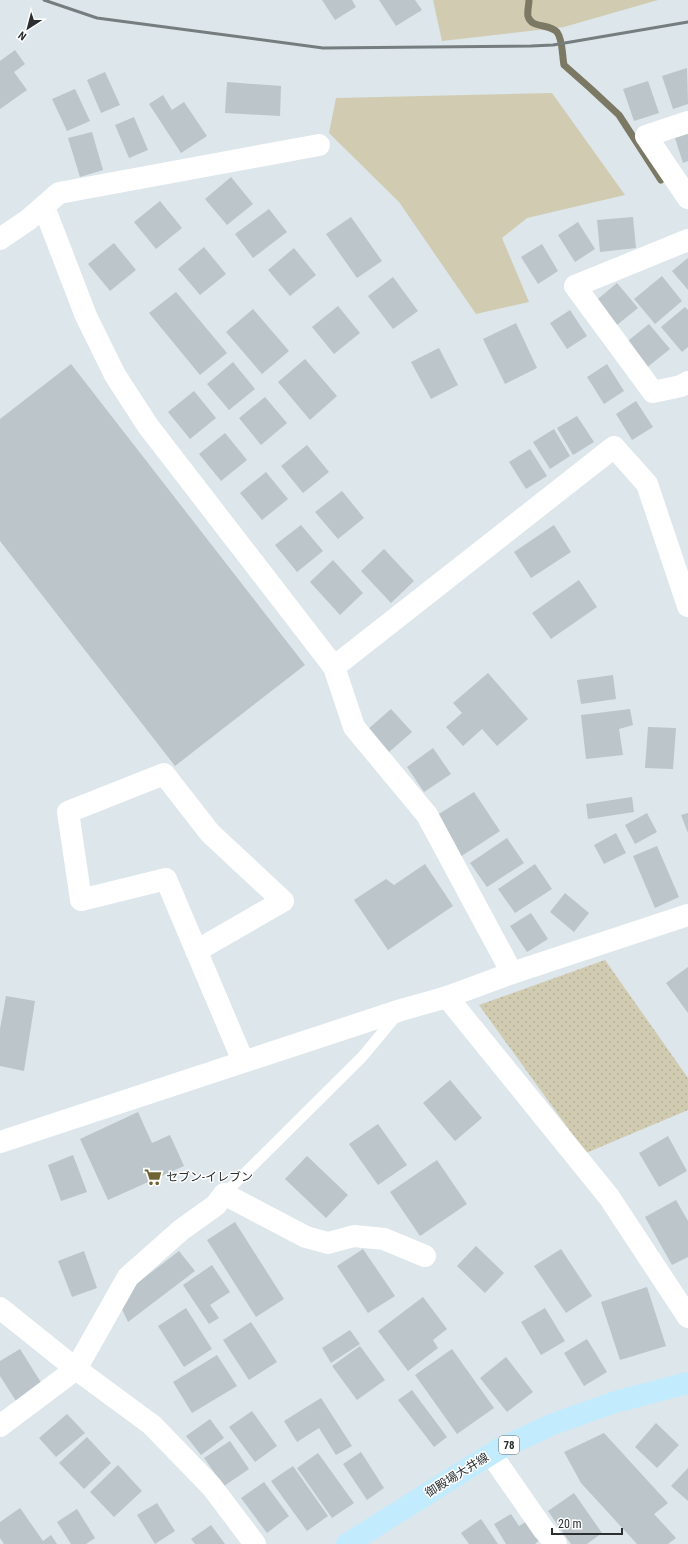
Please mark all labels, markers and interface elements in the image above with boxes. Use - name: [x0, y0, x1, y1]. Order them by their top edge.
- north arrow: [8, 8, 48, 48]
- text: N: [16, 28, 29, 43]
- supermarket icon: セブン-イレブン: [143, 1167, 163, 1187]
- place label: セブン-イレブン: [166, 1170, 253, 1184]
- road number: 78: [499, 1436, 519, 1454]
- street label: 御殿場大井線: [423, 1450, 491, 1500]
- scale bar: [552, 1510, 622, 1536]
- text: 20 m: [558, 1517, 582, 1531]

